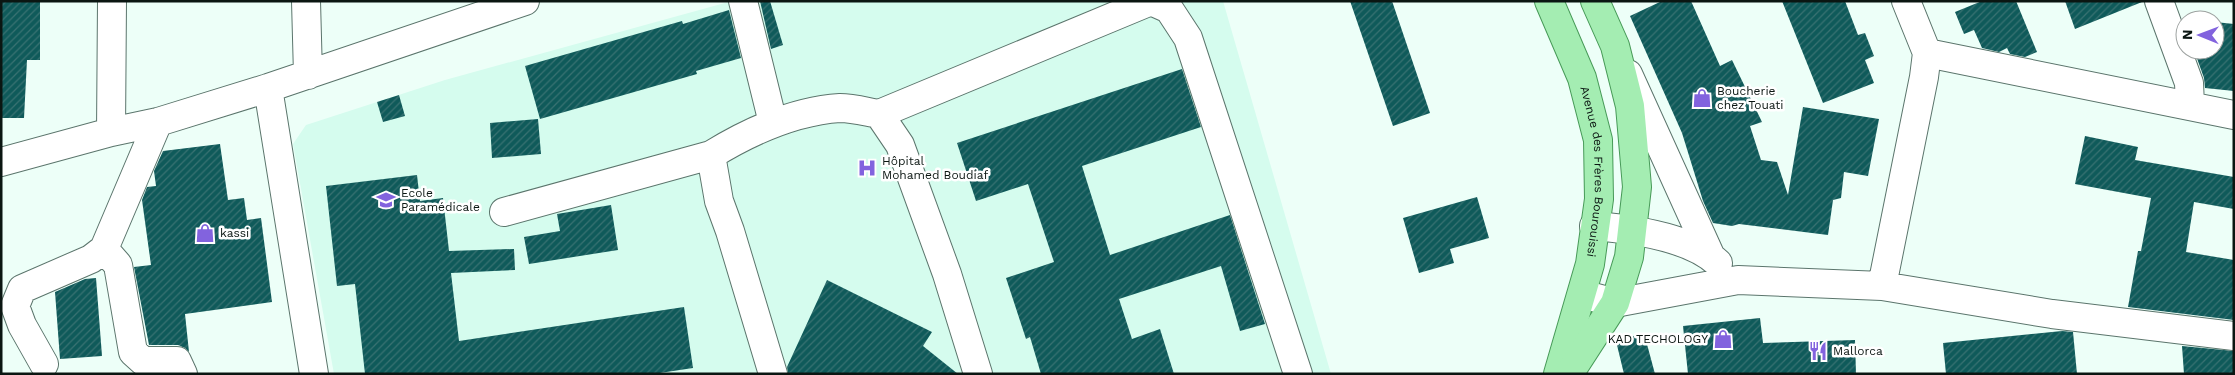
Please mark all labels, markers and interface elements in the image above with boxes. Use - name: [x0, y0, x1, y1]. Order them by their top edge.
- north arrow: [2175, 10, 2225, 60]
- text: N: [2179, 29, 2195, 40]
- place label: Boucherie chez Touati: [1717, 84, 1784, 112]
- street label: Avenue des Frères Bourouissi: [1577, 85, 1606, 258]
- shop icon: Boucherie chez Touati: [1691, 87, 1713, 109]
- place label: Hôpital Mohamed Boudiaf: [882, 154, 988, 182]
- hospital icon: Hôpital Mohamed Boudiaf: [856, 157, 878, 179]
- place label: Ecole Paramédicale: [401, 186, 480, 214]
- school or university icon: Ecole Paramédicale: [375, 189, 397, 211]
- shop icon: kassi: [194, 222, 216, 244]
- place label: kassi: [220, 226, 249, 240]
- shop icon: KAD TECHOLOGY: [1712, 328, 1734, 350]
- place label: KAD TECHOLOGY: [1608, 332, 1708, 346]
- restaurant icon: Mallorca: [1807, 340, 1829, 362]
- place label: Mallorca: [1833, 344, 1883, 358]

